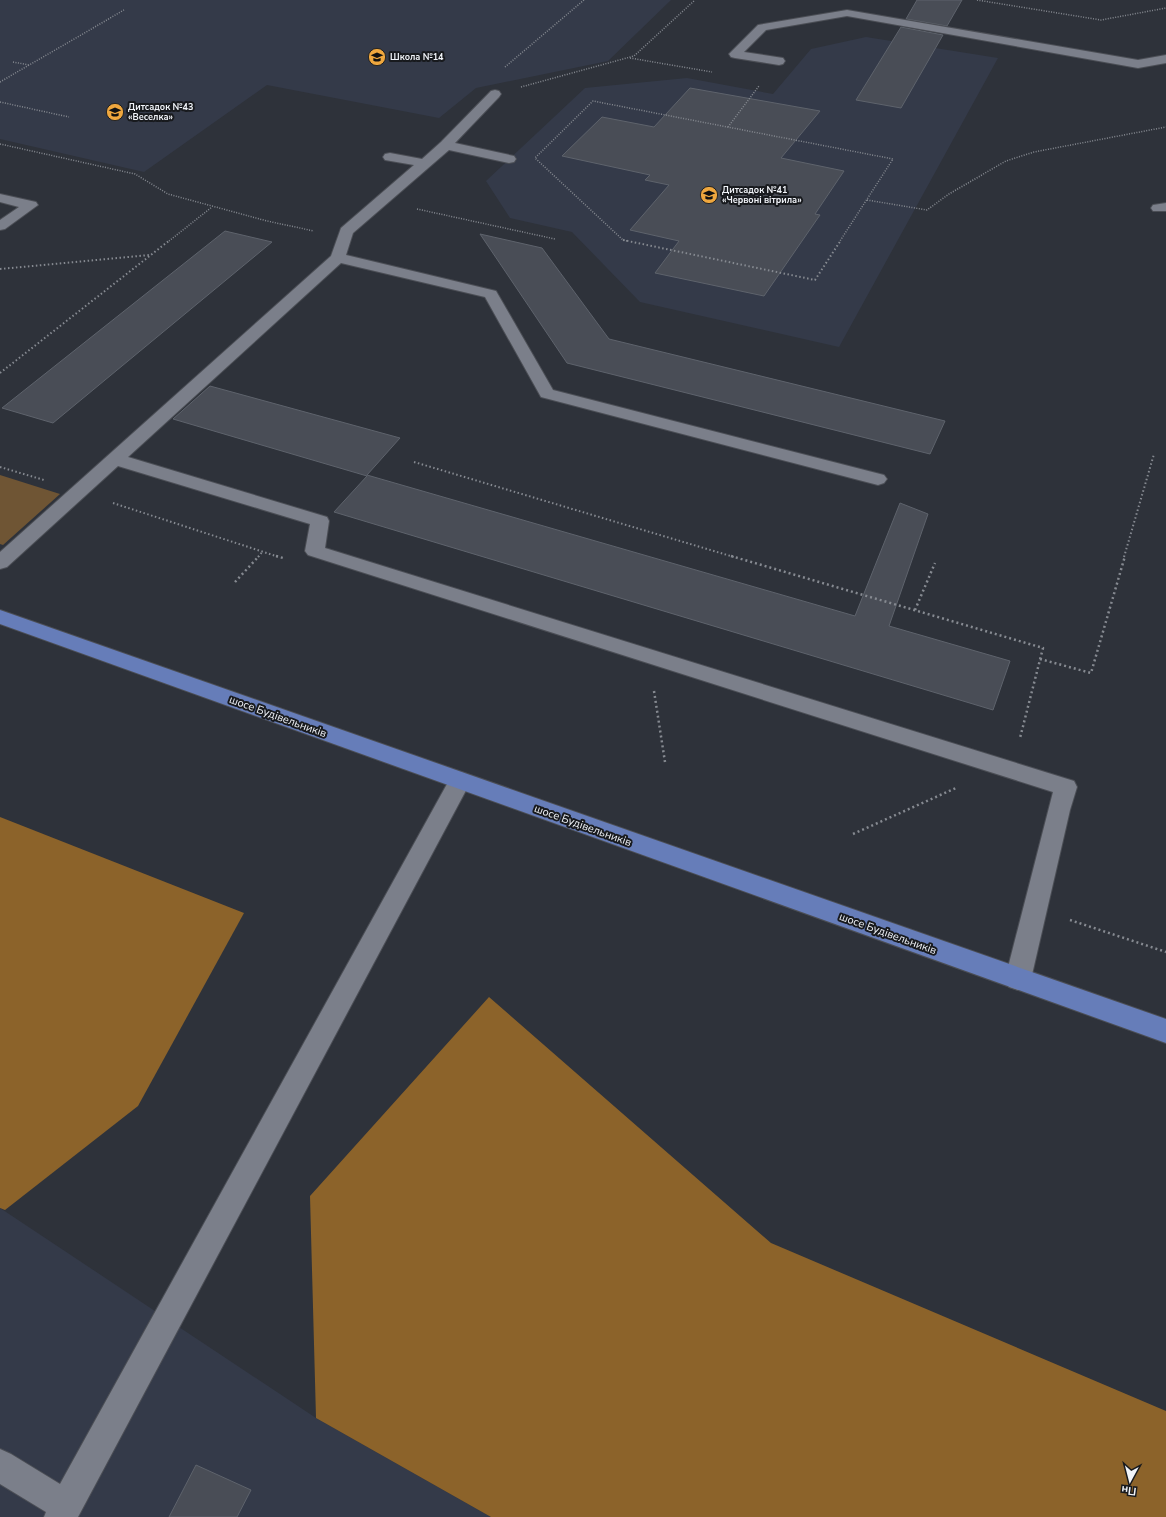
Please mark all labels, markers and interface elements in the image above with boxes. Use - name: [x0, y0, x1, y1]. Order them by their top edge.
- school or university icon: Школа №14: [367, 47, 387, 67]
- place label: Школа №14: [390, 51, 444, 63]
- place label: Дитсадок №43 «Веселка»: [128, 101, 193, 123]
- school or university icon: Дитсадок №43 «Веселка»: [105, 102, 125, 122]
- place label: Дитсадок №41 «Червоні вітрила»: [722, 184, 802, 206]
- school or university icon: Дитсадок №41 «Червоні вітрила»: [699, 185, 719, 205]
- street label: шосе Будівельників: [227, 692, 329, 741]
- street label: шосе Будівельників: [532, 801, 634, 850]
- street label: шосе Будівельників: [837, 909, 939, 958]
- north arrow: [1110, 1461, 1150, 1501]
- text: Пн: [1120, 1482, 1137, 1499]

